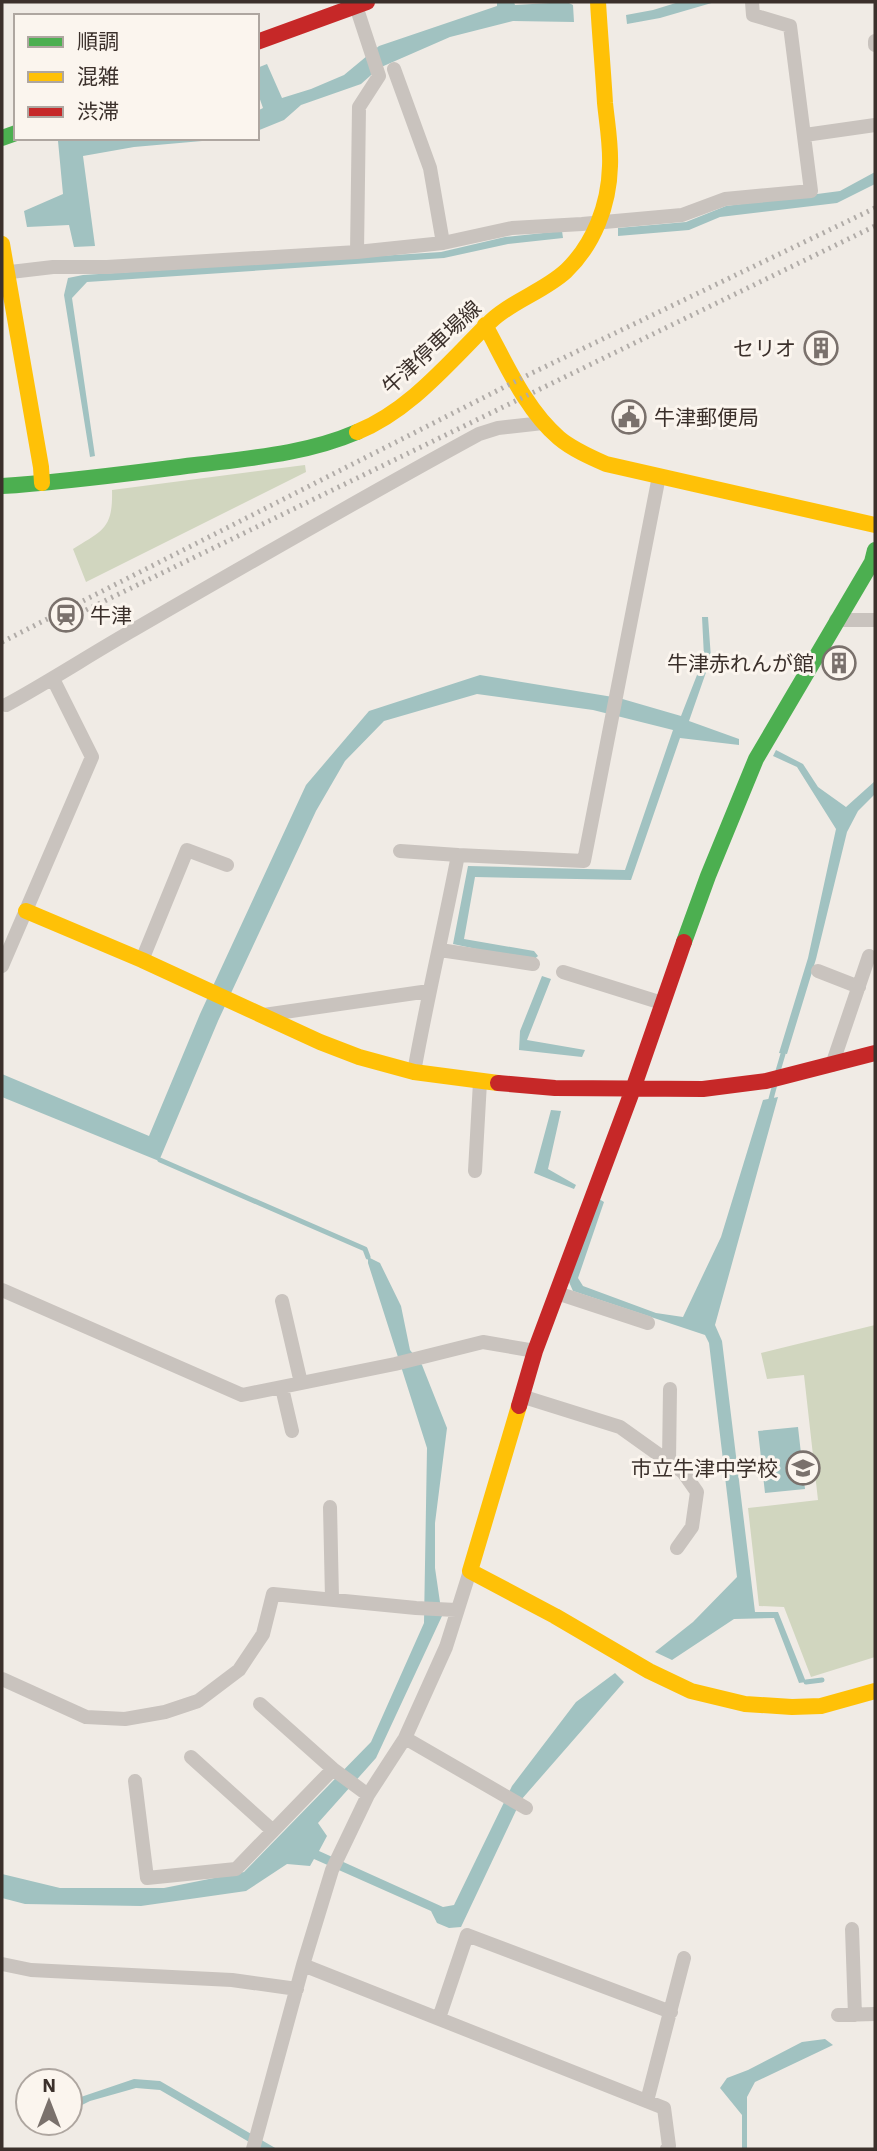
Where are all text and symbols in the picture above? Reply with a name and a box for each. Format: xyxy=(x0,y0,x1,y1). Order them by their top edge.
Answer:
legend xyxy=(14,14,259,140)
text: 順調 xyxy=(77,27,119,55)
text: 混雑 xyxy=(77,62,119,90)
text: 渋滞 xyxy=(77,97,119,125)
street label: 牛津停車場線 xyxy=(375,294,487,400)
building icon: セリオ xyxy=(802,329,840,367)
place label: セリオ xyxy=(733,334,796,362)
public building icon: 牛津郵便局 xyxy=(610,398,648,436)
place label: 牛津郵便局 xyxy=(654,403,759,431)
station icon: 牛津 xyxy=(47,596,85,634)
place label: 牛津 xyxy=(90,601,132,629)
building icon: 牛津赤れんが館 xyxy=(820,644,858,682)
place label: 牛津赤れんが館 xyxy=(667,649,814,677)
school or university icon: 市立牛津中学校 xyxy=(784,1449,822,1487)
place label: 市立牛津中学校 xyxy=(631,1454,778,1482)
north arrow xyxy=(14,2067,84,2137)
text: N xyxy=(42,2073,56,2097)

